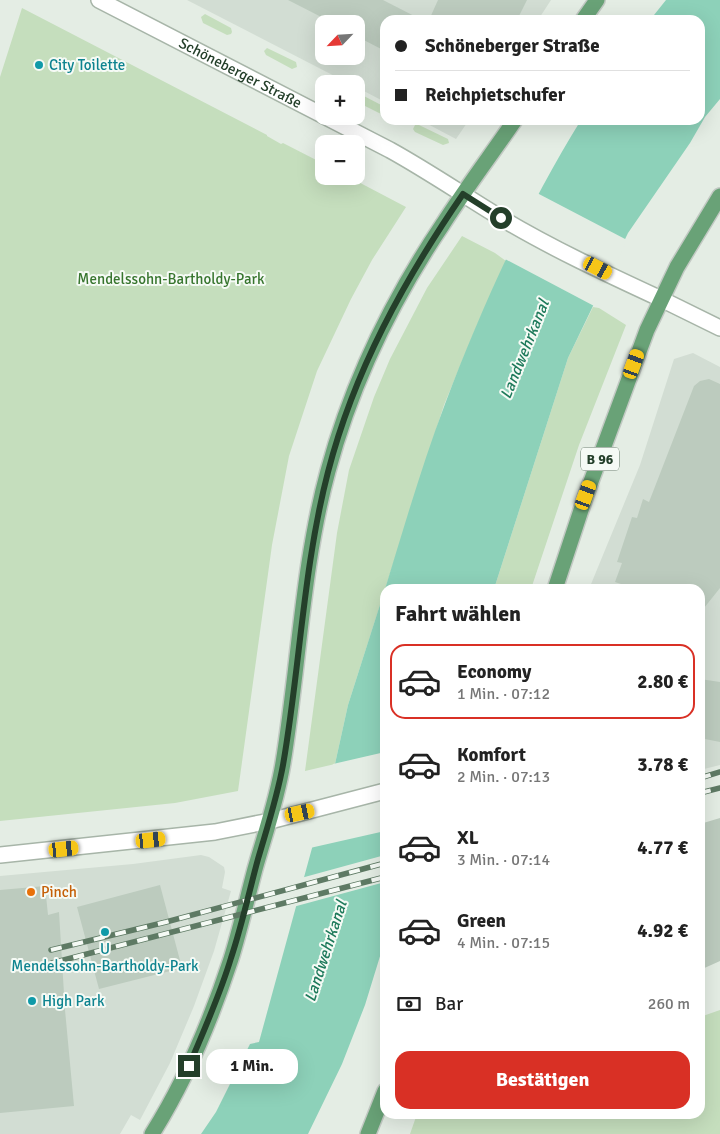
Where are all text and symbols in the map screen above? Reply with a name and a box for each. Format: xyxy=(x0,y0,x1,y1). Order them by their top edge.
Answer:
north arrow xyxy=(315,15,365,65)
map controls xyxy=(315,15,365,185)
street label: Schöneberger Straße xyxy=(176,34,305,112)
text: Schöneberger Straße xyxy=(425,34,600,58)
place label: City Toilette xyxy=(49,56,125,74)
marker: City Toilette xyxy=(33,59,45,71)
button: + xyxy=(315,75,365,125)
text: Reichpietschufer xyxy=(425,83,565,107)
button: − xyxy=(315,135,365,185)
route start xyxy=(490,207,512,229)
car xyxy=(581,254,614,282)
park label: Mendelssohn-Bartholdy-Park xyxy=(77,270,265,288)
water label: Landwehrkanal xyxy=(496,296,554,402)
car xyxy=(621,347,646,381)
road number: B 96 xyxy=(581,448,619,470)
car xyxy=(573,478,598,512)
text: Fahrt wählen xyxy=(395,600,521,627)
icon: car xyxy=(397,659,442,704)
text: Economy xyxy=(457,660,531,684)
text: 2.80 € xyxy=(637,670,688,694)
text: 1 Min. · 07:12 xyxy=(457,684,550,704)
icon: car xyxy=(397,742,442,787)
text: Komfort xyxy=(457,743,526,767)
text: 3.78 € xyxy=(637,753,688,777)
text: 2 Min. · 07:13 xyxy=(457,767,550,787)
car xyxy=(283,803,316,823)
icon: car xyxy=(397,825,442,870)
text: XL xyxy=(457,826,479,850)
car xyxy=(135,831,166,849)
text: 4.77 € xyxy=(637,836,688,860)
car xyxy=(48,840,79,858)
text: 3 Min. · 07:14 xyxy=(457,850,550,870)
place label: Pinch xyxy=(41,883,77,901)
marker: Pinch xyxy=(25,886,37,898)
water label: Landwehrkanal xyxy=(300,897,352,1004)
icon: car xyxy=(397,908,442,953)
text: Green xyxy=(457,909,506,933)
text: 4.92 € xyxy=(637,919,688,943)
marker: U Mendelssohn-Bartholdy-Park xyxy=(99,926,111,938)
text: 4 Min. · 07:15 xyxy=(457,933,550,953)
place label: U Mendelssohn-Bartholdy-Park xyxy=(11,940,199,975)
icon: cash xyxy=(395,990,423,1018)
place label: High Park xyxy=(42,992,105,1010)
text: Bar xyxy=(435,992,463,1016)
text: 260 m xyxy=(648,994,690,1014)
marker: High Park xyxy=(26,995,38,1007)
callout: 1 Min. xyxy=(206,1048,299,1084)
button: Bestätigen xyxy=(395,1051,690,1109)
route end xyxy=(178,1055,200,1077)
text: 1 Min. xyxy=(230,1056,274,1076)

